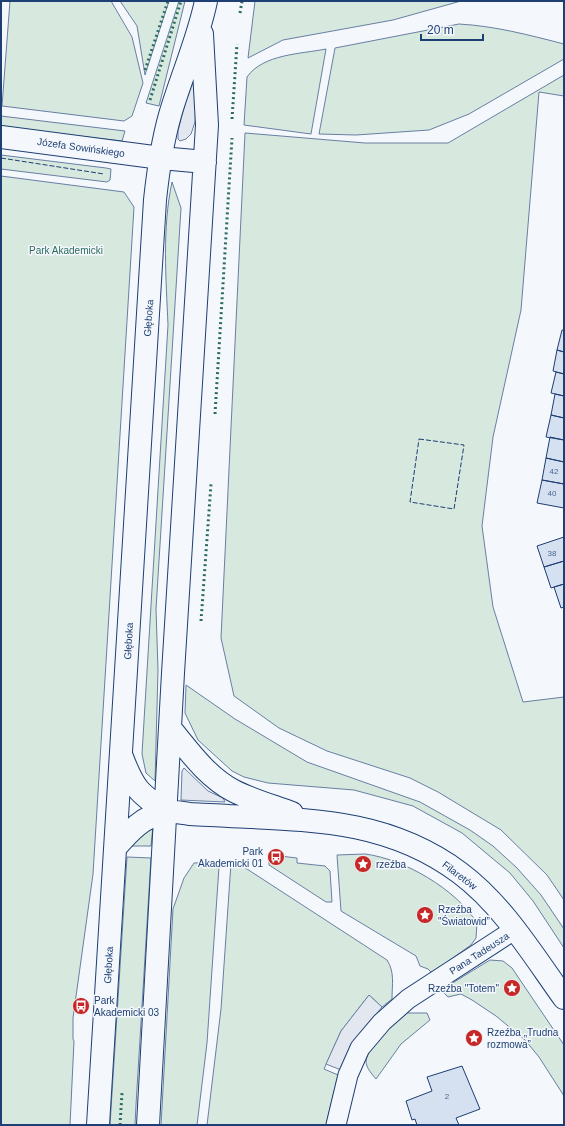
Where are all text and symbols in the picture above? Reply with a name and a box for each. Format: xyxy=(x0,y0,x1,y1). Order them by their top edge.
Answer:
scale bar xyxy=(421,16,483,42)
text: 20 m xyxy=(427,23,454,37)
street label: Józefa Sowińskiego xyxy=(36,136,126,159)
park label: Park Akademicki xyxy=(29,245,103,256)
street label: Głęboka xyxy=(142,299,155,337)
house number: 42 xyxy=(550,467,559,476)
house number: 40 xyxy=(548,489,557,498)
house number: 38 xyxy=(548,549,557,558)
street label: Głęboka xyxy=(122,622,135,660)
place label: Park Akademicki 01 xyxy=(198,846,264,869)
bus stop icon: Park Akademicki 01 xyxy=(266,847,286,867)
place icon: rzeźba xyxy=(353,854,373,874)
place label: rzeźba xyxy=(376,859,406,870)
street label: Filaretów xyxy=(440,859,480,892)
place label: Rzeźba "Światowid” xyxy=(438,904,490,927)
place icon: Rzeźba "Światowid” xyxy=(415,905,435,925)
street label: Pana Tadeusza xyxy=(447,930,511,977)
street label: Głęboka xyxy=(102,946,115,984)
place icon: Rzeźba "Totem" xyxy=(502,978,522,998)
place label: Rzeźba "Totem" xyxy=(428,983,499,994)
place label: Park Akademicki 03 xyxy=(94,995,159,1018)
bus stop icon: Park Akademicki 03 xyxy=(71,996,91,1016)
place label: Rzeźba „Trudna rozmowa” xyxy=(487,1027,559,1050)
place icon: Rzeźba „Trudna rozmowa” xyxy=(464,1028,484,1048)
house number: 2 xyxy=(445,1092,450,1101)

